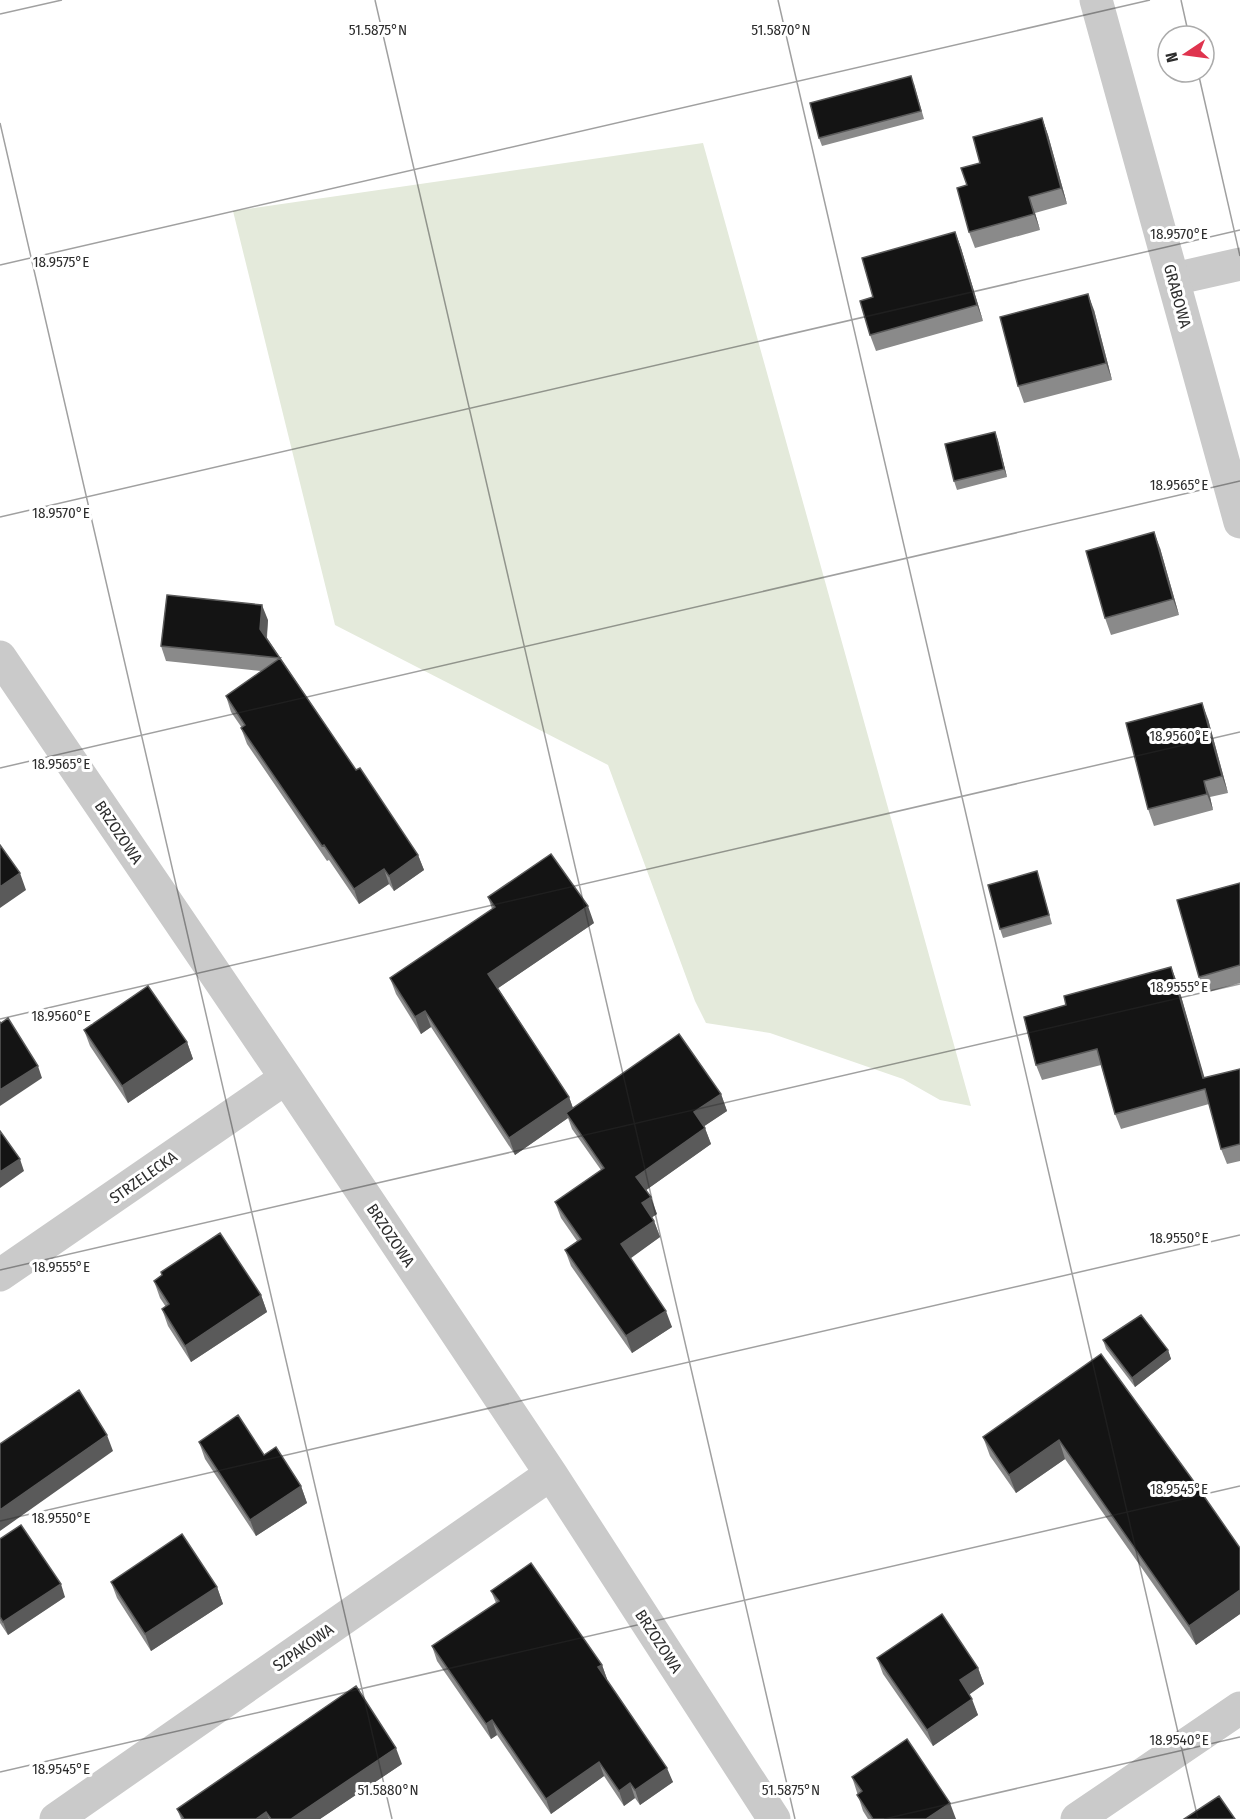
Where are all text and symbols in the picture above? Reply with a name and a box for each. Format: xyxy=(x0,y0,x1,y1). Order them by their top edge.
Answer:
text: 51.5875°N xyxy=(349,21,407,39)
text: 51.5870°N xyxy=(751,21,811,39)
north arrow xyxy=(1156,24,1216,84)
text: N xyxy=(1162,50,1182,64)
text: 18.9570°E xyxy=(1150,225,1208,243)
text: 18.9575°E xyxy=(33,253,89,271)
street label: GRABOWA xyxy=(1160,262,1195,331)
text: 18.9565°E xyxy=(1150,476,1208,494)
text: 18.9570°E xyxy=(32,504,90,522)
text: 18.9560°E xyxy=(1149,727,1209,745)
text: 18.9565°E xyxy=(32,755,90,773)
street label: BRZOZOWA xyxy=(91,797,147,868)
text: 18.9555°E xyxy=(1150,978,1208,996)
text: 18.9560°E xyxy=(31,1007,91,1025)
street label: STRZELECKA xyxy=(106,1147,181,1208)
street label: BRZOZOWA xyxy=(363,1200,419,1271)
text: 18.9550°E xyxy=(1149,1229,1209,1247)
text: 18.9555°E xyxy=(32,1258,90,1276)
text: 18.9545°E xyxy=(1150,1480,1208,1498)
text: 18.9550°E xyxy=(31,1509,91,1527)
street label: BRZOZOWA xyxy=(631,1606,686,1677)
street label: SZPAKOWA xyxy=(269,1619,338,1675)
text: 18.9540°E xyxy=(1149,1731,1209,1749)
text: 18.9545°E xyxy=(32,1760,90,1778)
text: 51.5880°N xyxy=(357,1781,419,1799)
text: 51.5875°N xyxy=(762,1781,820,1799)

